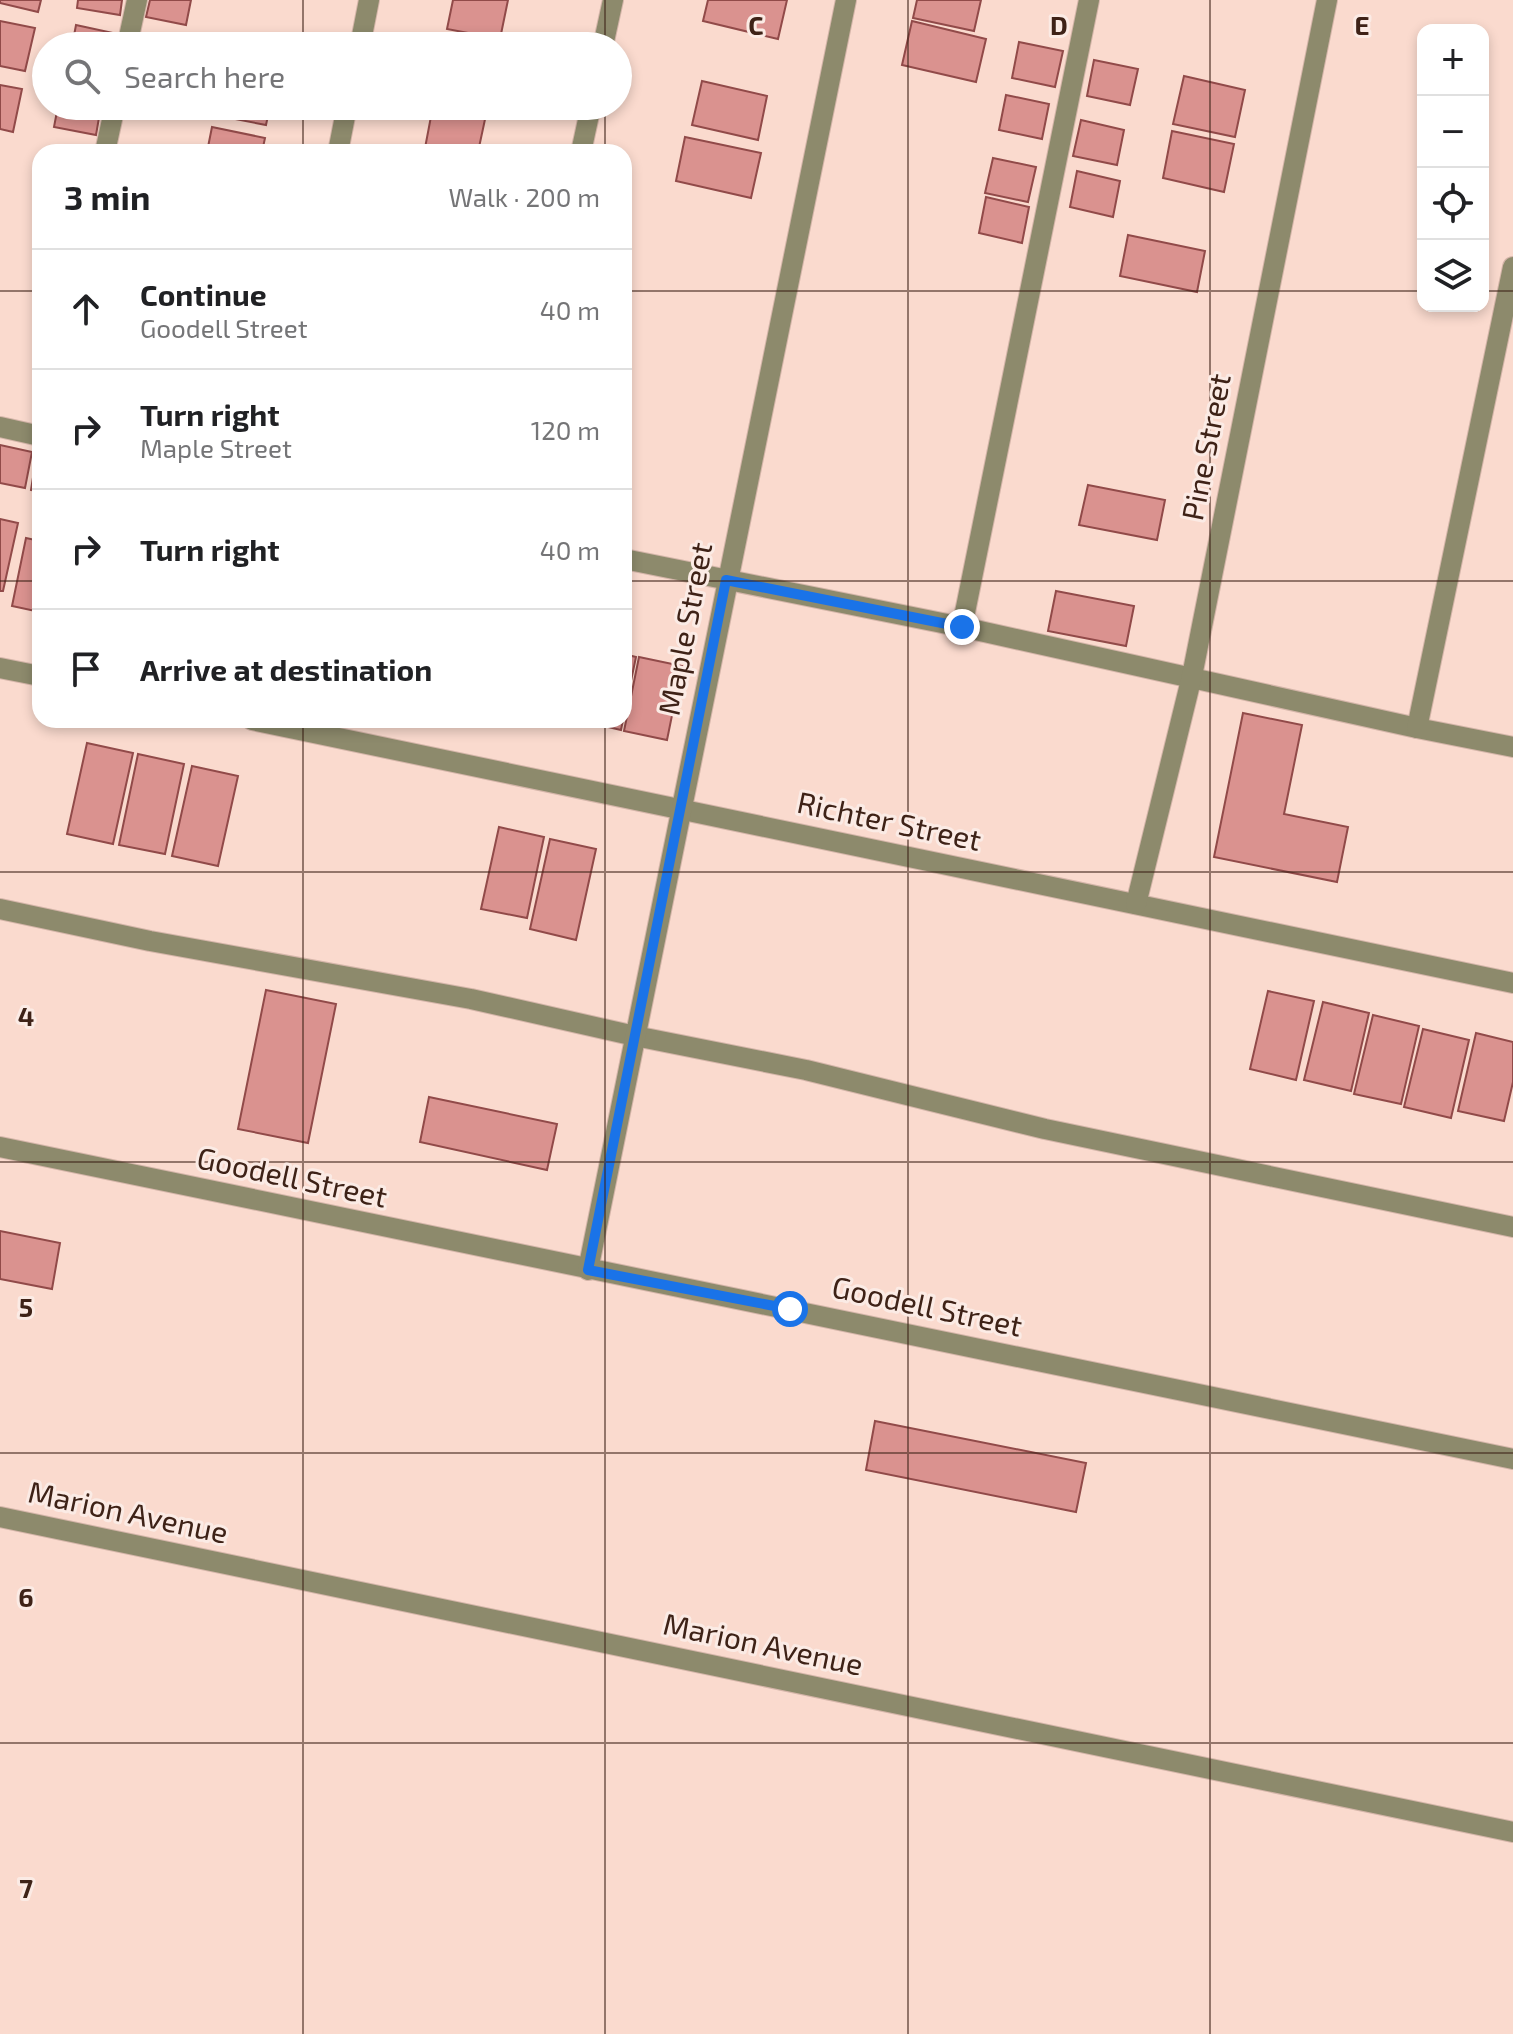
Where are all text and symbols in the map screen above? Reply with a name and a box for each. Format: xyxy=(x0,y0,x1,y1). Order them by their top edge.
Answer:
text: C xyxy=(748,9,764,40)
text: D xyxy=(1050,9,1068,40)
text: E xyxy=(1354,9,1370,40)
map controls xyxy=(1417,24,1489,312)
button: + xyxy=(1417,24,1489,96)
search box xyxy=(32,32,632,120)
icon: search xyxy=(60,54,104,98)
text: Search here xyxy=(124,58,285,94)
button: − xyxy=(1417,96,1489,168)
button: locate xyxy=(1417,168,1489,240)
text: 3 min xyxy=(64,176,150,217)
text: Walk · 200 m xyxy=(448,181,600,212)
button: layers xyxy=(1417,240,1489,312)
text: Continue xyxy=(140,276,267,312)
icon: ahead xyxy=(64,287,108,331)
text: 40 m xyxy=(540,294,600,325)
text: Goodell Street xyxy=(140,312,308,343)
street label: Pine Street xyxy=(1173,370,1237,523)
text: Turn right xyxy=(140,396,280,432)
icon: right xyxy=(64,407,108,451)
text: 120 m xyxy=(531,414,600,445)
text: Maple Street xyxy=(140,432,292,463)
icon: right xyxy=(64,527,108,571)
text: Turn right xyxy=(140,531,280,567)
text: 40 m xyxy=(540,534,600,565)
street label: Maple Street xyxy=(650,539,718,718)
route end xyxy=(944,609,980,645)
icon: arrive xyxy=(64,647,108,691)
text: Arrive at destination xyxy=(140,651,432,687)
street label: Richter Street xyxy=(794,783,985,857)
text: 4 xyxy=(18,1000,34,1031)
street label: Goodell Street xyxy=(194,1138,391,1214)
street label: Goodell Street xyxy=(829,1267,1026,1343)
text: 5 xyxy=(19,1291,33,1322)
route start xyxy=(772,1291,808,1327)
street label: Marion Avenue xyxy=(25,1472,232,1550)
text: 6 xyxy=(18,1581,34,1612)
street label: Marion Avenue xyxy=(660,1604,867,1682)
text: 7 xyxy=(19,1872,33,1903)

